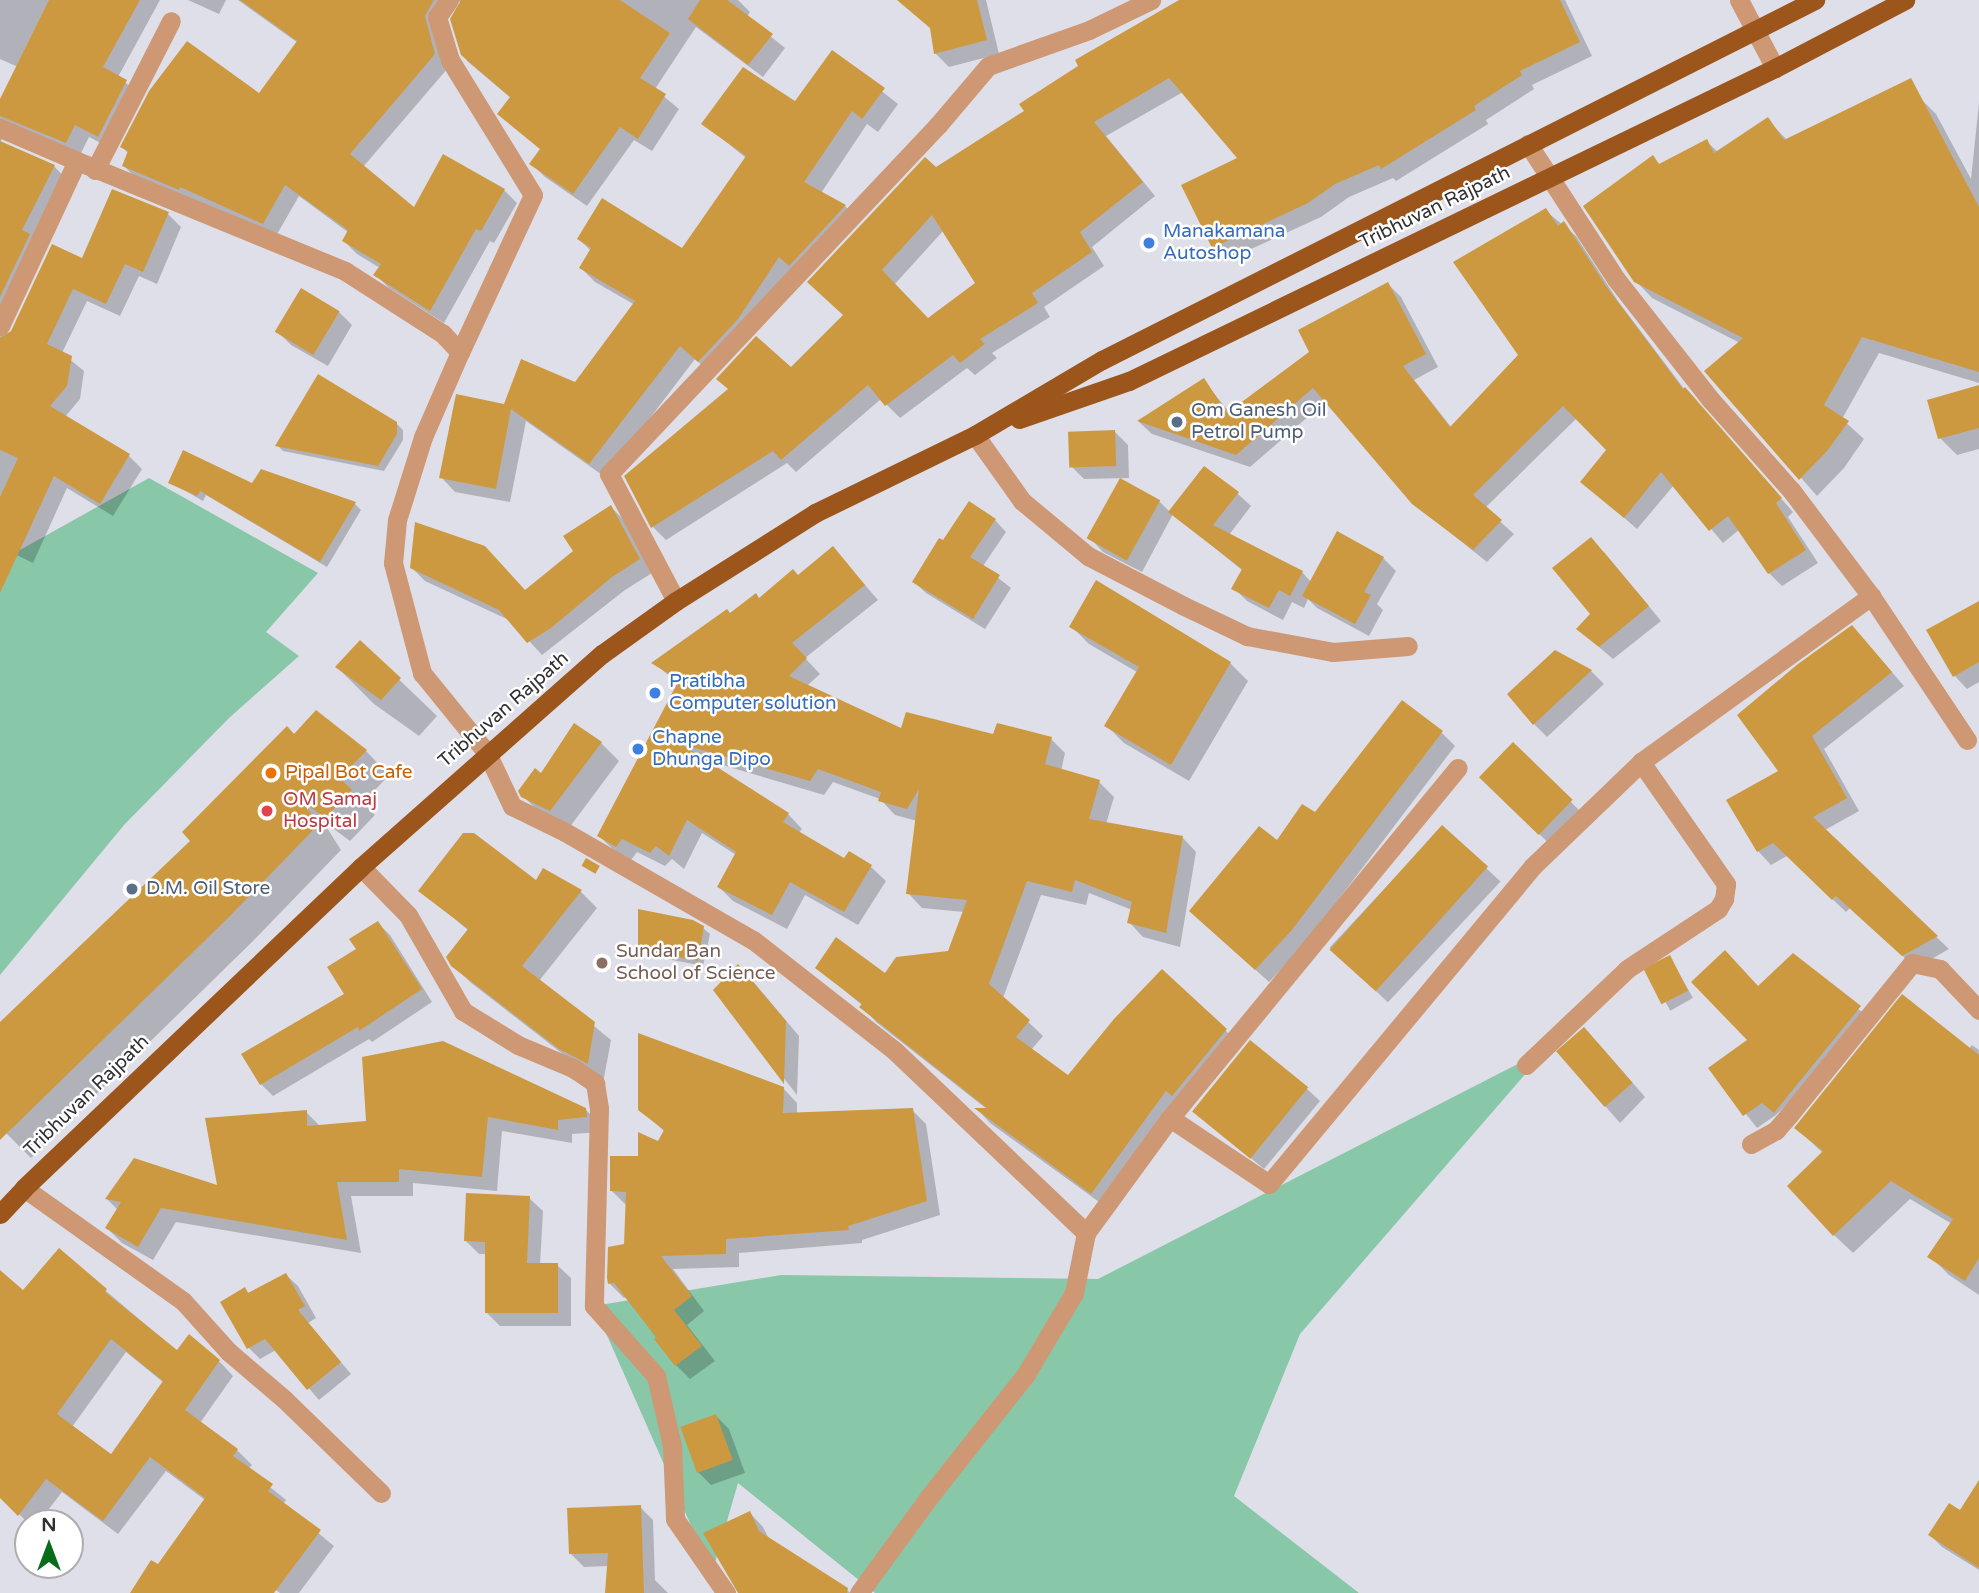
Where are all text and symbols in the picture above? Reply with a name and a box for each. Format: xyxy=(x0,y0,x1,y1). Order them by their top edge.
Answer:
street label: Tribhuvan Rajpath xyxy=(1356,162,1514,254)
place label: Manakamana Autoshop xyxy=(1163,221,1285,265)
marker: Manakamana Autoshop xyxy=(1141,235,1157,251)
place label: Om Ganesh Oil Petrol Pump xyxy=(1191,400,1326,444)
marker: Om Ganesh Oil Petrol Pump xyxy=(1169,414,1185,430)
street label: Tribhuvan Rajpath xyxy=(434,647,574,773)
place label: Pratibha Computer solution xyxy=(669,671,837,715)
marker: Pratibha Computer solution xyxy=(647,685,663,701)
place label: Chapne Dhunga Dipo xyxy=(652,727,771,771)
marker: Chapne Dhunga Dipo xyxy=(630,741,646,757)
place label: Pipal Bot Cafe xyxy=(285,762,413,784)
marker: Pipal Bot Cafe xyxy=(263,765,279,781)
place label: OM Samaj Hospital xyxy=(283,789,377,833)
marker: OM Samaj Hospital xyxy=(257,801,277,821)
place label: D.M. Oil Store xyxy=(146,878,270,900)
marker: D.M. Oil Store xyxy=(124,881,140,897)
place label: Sundar Ban School of Science xyxy=(616,941,776,985)
marker: Sundar Ban School of Science xyxy=(594,955,610,971)
street label: Tribhuvan Rajpath xyxy=(20,1031,154,1161)
north arrow xyxy=(14,1509,84,1579)
text: N xyxy=(41,1514,57,1536)

